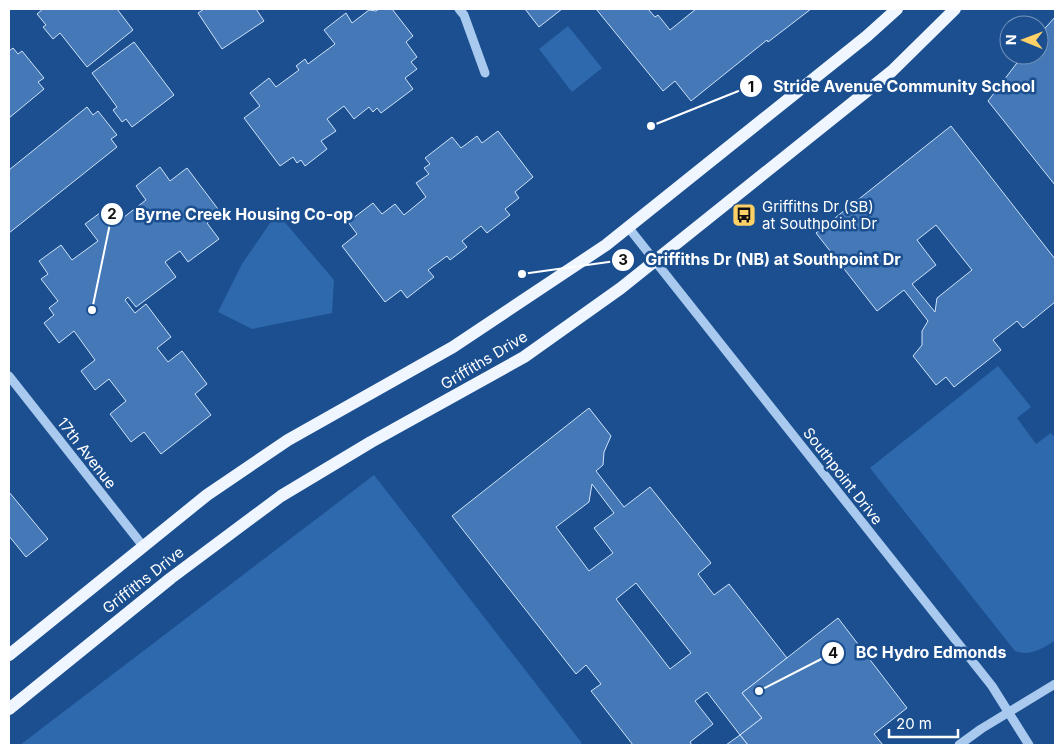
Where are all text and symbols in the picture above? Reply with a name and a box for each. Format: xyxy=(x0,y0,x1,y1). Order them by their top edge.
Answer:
north arrow xyxy=(999,15,1049,65)
text: N xyxy=(1002,34,1019,45)
callout: Stride Avenue Community School xyxy=(738,71,1045,102)
text: Stride Avenue Community School xyxy=(773,76,1035,96)
text: 1 xyxy=(748,77,754,96)
place label: Griffiths Dr (SB) at Southpoint Dr xyxy=(762,197,877,233)
callout: Byrne Creek Housing Co-op xyxy=(100,199,363,230)
bus stop icon: Griffiths Dr (SB) at Southpoint Dr xyxy=(731,202,757,228)
text: 2 xyxy=(107,204,117,223)
text: Byrne Creek Housing Co-op xyxy=(135,204,353,224)
callout: Griffiths Dr (NB) at Southpoint Dr xyxy=(610,244,911,275)
text: Griffiths Dr (NB) at Southpoint Dr xyxy=(645,249,901,269)
text: 3 xyxy=(618,250,628,269)
street label: Griffiths Drive xyxy=(437,327,531,393)
street label: 17th Avenue xyxy=(53,414,121,492)
street label: Southpoint Drive xyxy=(799,424,887,528)
street label: Griffiths Drive xyxy=(99,542,187,618)
callout: BC Hydro Edmonds xyxy=(821,637,1016,668)
text: BC Hydro Edmonds xyxy=(856,642,1006,662)
text: 4 xyxy=(828,643,838,662)
scale bar xyxy=(889,706,958,738)
text: 20 m xyxy=(896,714,932,733)

